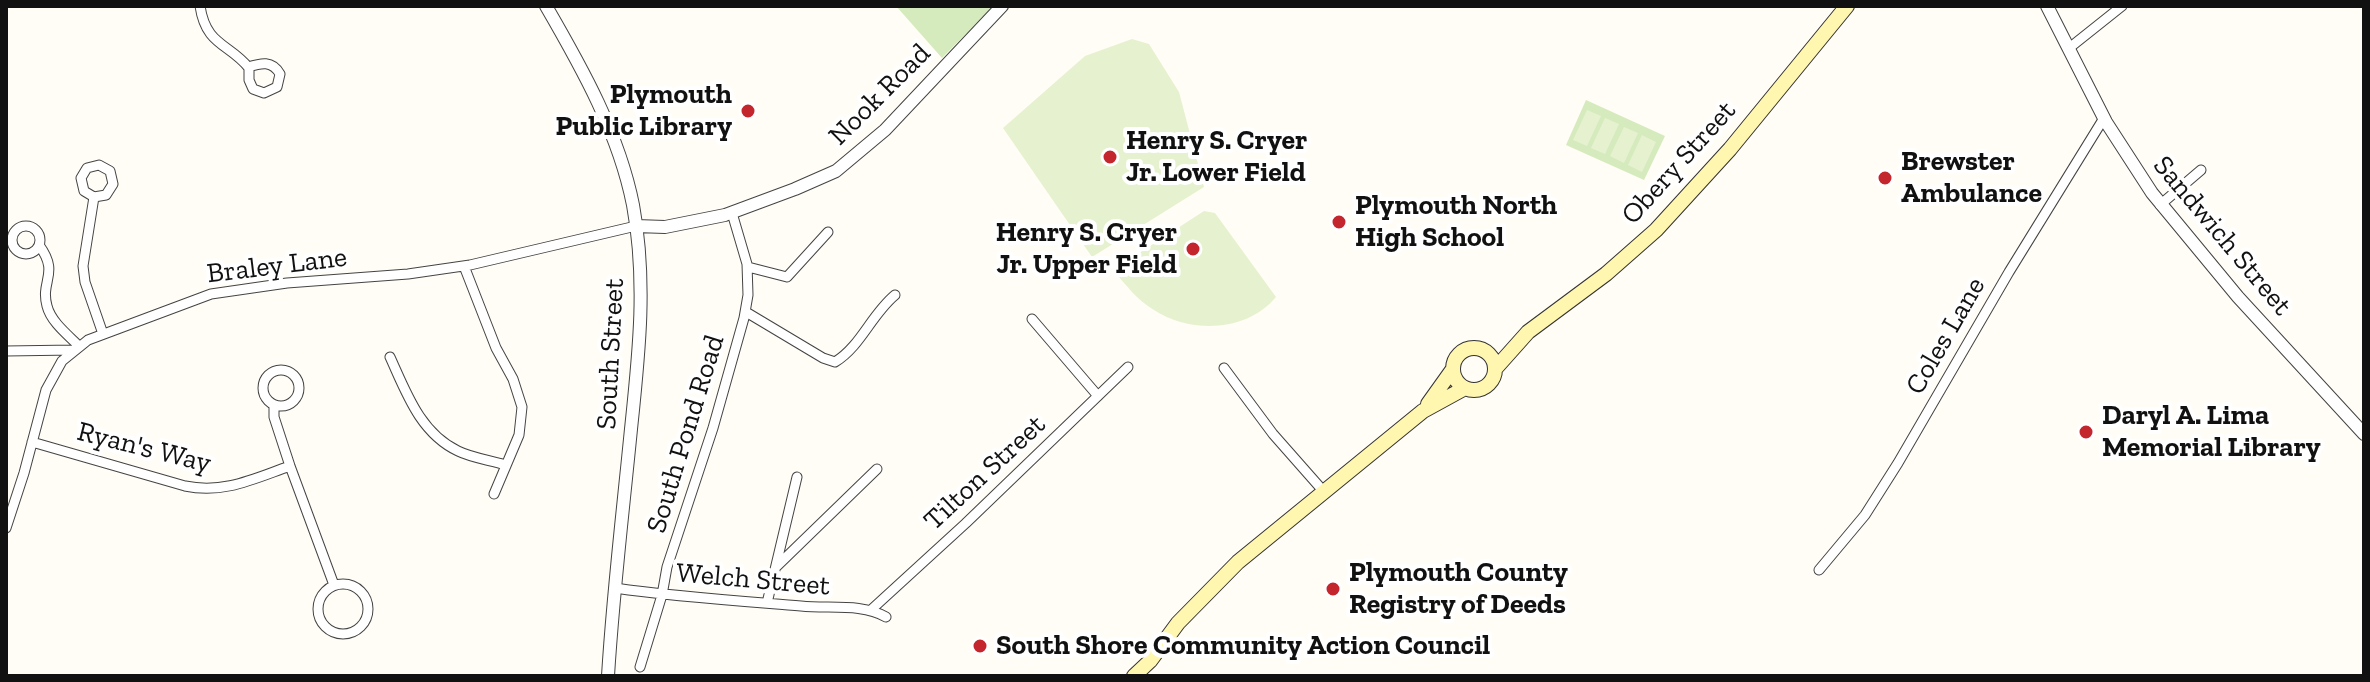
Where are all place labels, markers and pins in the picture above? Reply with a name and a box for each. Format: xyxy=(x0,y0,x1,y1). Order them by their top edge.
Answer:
place label: Plymouth Public Library xyxy=(556,78,732,144)
marker: Plymouth Public Library xyxy=(739,102,757,120)
place label: Henry S. Cryer Jr. Lower Field xyxy=(1126,124,1307,190)
place label: Brewster Ambulance xyxy=(1901,145,2042,211)
marker: Henry S. Cryer Jr. Lower Field xyxy=(1101,148,1119,166)
marker: Brewster Ambulance xyxy=(1876,169,1894,187)
place label: Plymouth North High School xyxy=(1355,189,1557,255)
marker: Plymouth North High School xyxy=(1330,213,1348,231)
place label: Henry S. Cryer Jr. Upper Field xyxy=(996,216,1177,282)
marker: Henry S. Cryer Jr. Upper Field xyxy=(1184,240,1202,258)
place label: Daryl A. Lima Memorial Library xyxy=(2102,399,2321,465)
marker: Daryl A. Lima Memorial Library xyxy=(2077,423,2095,441)
place label: Plymouth County Registry of Deeds xyxy=(1349,556,1568,622)
marker: Plymouth County Registry of Deeds xyxy=(1324,580,1342,598)
place label: South Shore Community Action Council xyxy=(996,629,1490,663)
marker: South Shore Community Action Council xyxy=(971,637,989,655)

